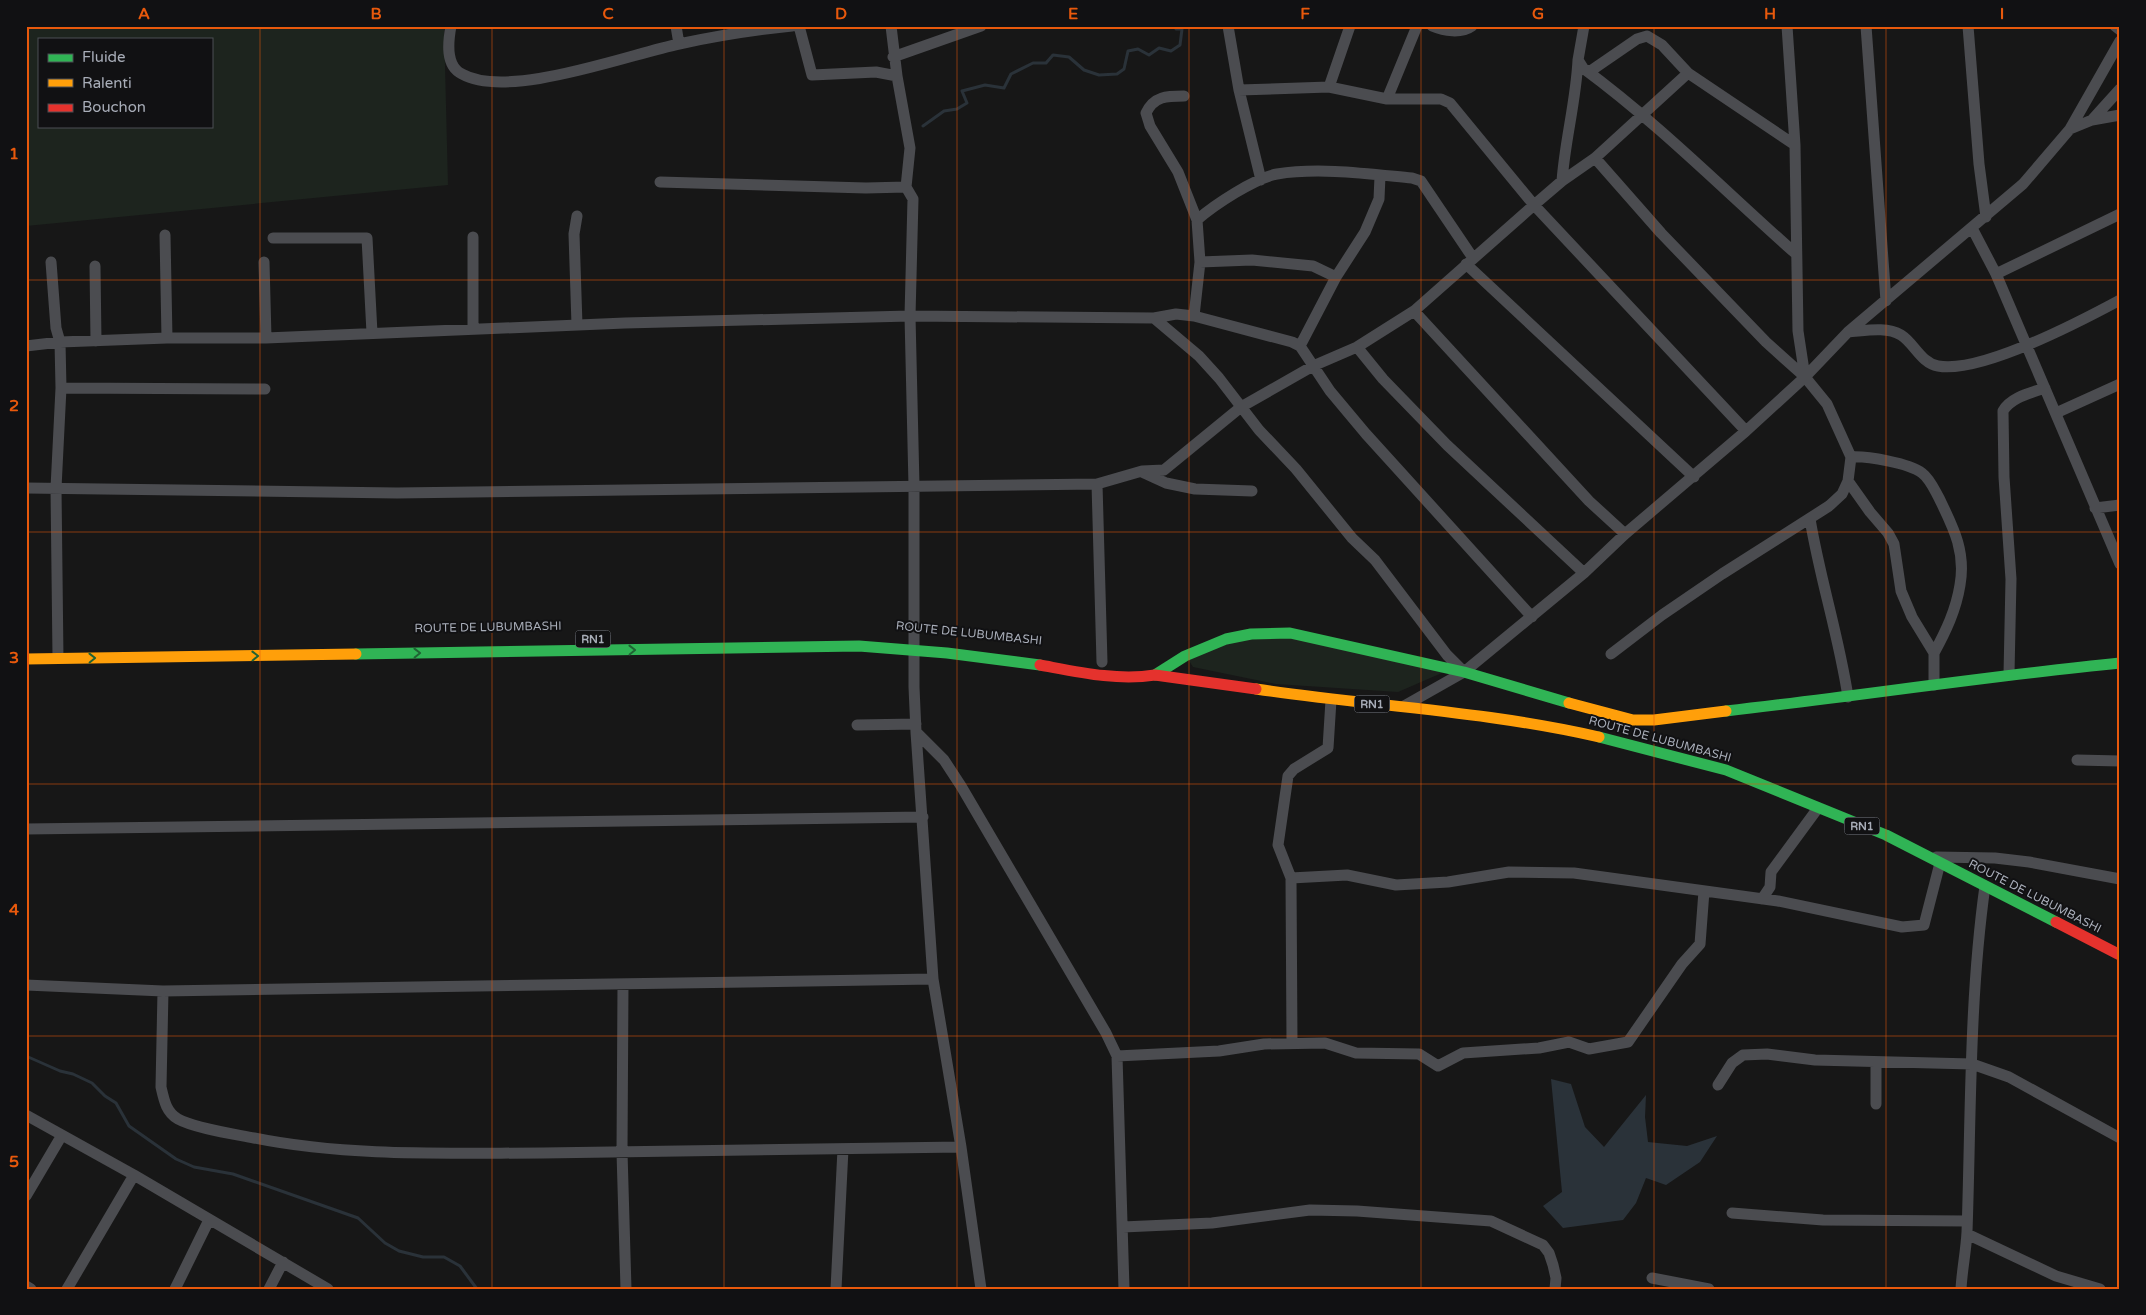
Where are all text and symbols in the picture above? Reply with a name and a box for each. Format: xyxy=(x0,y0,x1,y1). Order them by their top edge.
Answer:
text: A xyxy=(138,4,150,24)
text: B xyxy=(370,4,382,24)
text: C xyxy=(602,4,614,24)
text: D xyxy=(835,4,847,24)
text: E xyxy=(1068,4,1078,24)
text: F xyxy=(1300,4,1310,24)
text: G xyxy=(1532,4,1544,24)
text: H xyxy=(1764,4,1776,24)
text: I xyxy=(2000,4,2004,24)
legend xyxy=(38,38,212,128)
text: Fluide xyxy=(82,48,126,66)
text: Ralenti xyxy=(82,74,132,92)
text: Bouchon xyxy=(82,98,146,116)
text: 1 xyxy=(9,144,19,164)
text: 2 xyxy=(9,396,19,416)
street label: ROUTE DE LUBUMBASHI xyxy=(895,618,1043,648)
street label: ROUTE DE LUBUMBASHI xyxy=(414,619,562,635)
road number: RN1 xyxy=(576,630,610,648)
one-way arrow xyxy=(629,645,637,655)
text: 3 xyxy=(9,648,19,668)
one-way arrow xyxy=(414,648,422,658)
one-way arrow xyxy=(251,650,259,661)
one-way arrow xyxy=(89,653,97,663)
road number: RN1 xyxy=(1354,696,1390,712)
street label: ROUTE DE LUBUMBASHI xyxy=(1587,713,1733,765)
road number: RN1 xyxy=(1844,818,1880,834)
street label: ROUTE DE LUBUMBASHI xyxy=(1966,856,2104,936)
text: 4 xyxy=(9,900,19,920)
text: 5 xyxy=(9,1152,19,1172)

